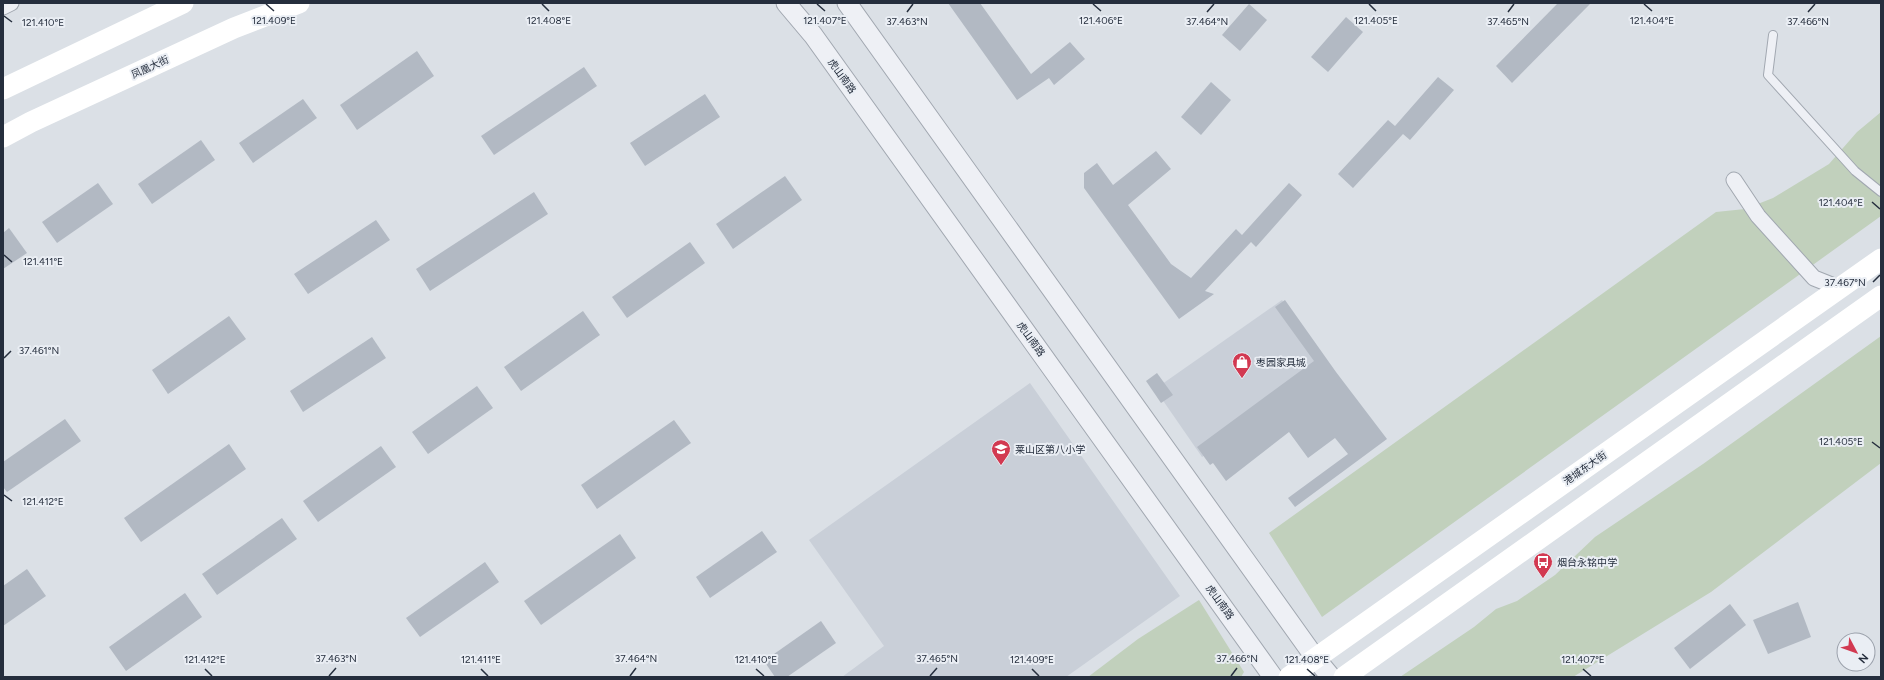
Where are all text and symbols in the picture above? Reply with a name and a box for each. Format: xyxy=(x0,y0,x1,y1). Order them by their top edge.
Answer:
text: 121.409°E xyxy=(252,14,296,27)
text: 121.408°E xyxy=(527,14,571,27)
text: 121.407°E xyxy=(803,14,847,27)
text: 121.406°E xyxy=(1079,14,1123,27)
text: 121.405°E xyxy=(1354,14,1398,27)
text: 121.404°E xyxy=(1630,14,1674,27)
text: 37.463°N xyxy=(886,15,928,28)
text: 37.464°N xyxy=(1186,15,1228,28)
text: 37.465°N xyxy=(1487,15,1529,28)
text: 37.466°N xyxy=(1787,15,1829,28)
text: 121.410°E xyxy=(22,16,64,29)
street label: 凤凰大街 xyxy=(129,53,171,81)
street label: 虎山南路 xyxy=(825,56,859,96)
text: 121.404°E xyxy=(1819,196,1863,209)
text: 121.411°E xyxy=(23,255,63,268)
text: 37.467°N xyxy=(1824,276,1866,289)
street label: 虎山南路 xyxy=(1014,319,1048,359)
text: 37.461°N xyxy=(19,344,59,357)
shop icon: 枣园家具城 xyxy=(1231,351,1253,379)
place label: 枣园家具城 xyxy=(1255,356,1306,369)
text: 121.405°E xyxy=(1819,435,1863,448)
school or university icon: 莱山区第八小学 xyxy=(990,438,1012,466)
place label: 莱山区第八小学 xyxy=(1015,443,1085,456)
street label: 港城东大街 xyxy=(1561,448,1609,488)
text: 121.412°E xyxy=(22,495,64,508)
bus stop icon: 烟台永铭中学 xyxy=(1532,551,1554,579)
place label: 烟台永铭中学 xyxy=(1557,556,1617,569)
street label: 虎山南路 xyxy=(1203,582,1237,622)
north arrow xyxy=(1836,632,1876,672)
text: N xyxy=(1855,651,1871,666)
text: 37.463°N xyxy=(315,652,357,665)
text: 37.464°N xyxy=(615,652,657,665)
text: 37.465°N xyxy=(916,652,958,665)
text: 37.466°N xyxy=(1216,652,1258,665)
text: 121.412°E xyxy=(184,653,226,666)
text: 121.411°E xyxy=(461,653,501,666)
text: 121.410°E xyxy=(735,653,777,666)
text: 121.409°E xyxy=(1010,653,1054,666)
text: 121.408°E xyxy=(1285,653,1329,666)
text: 121.407°E xyxy=(1561,653,1605,666)

